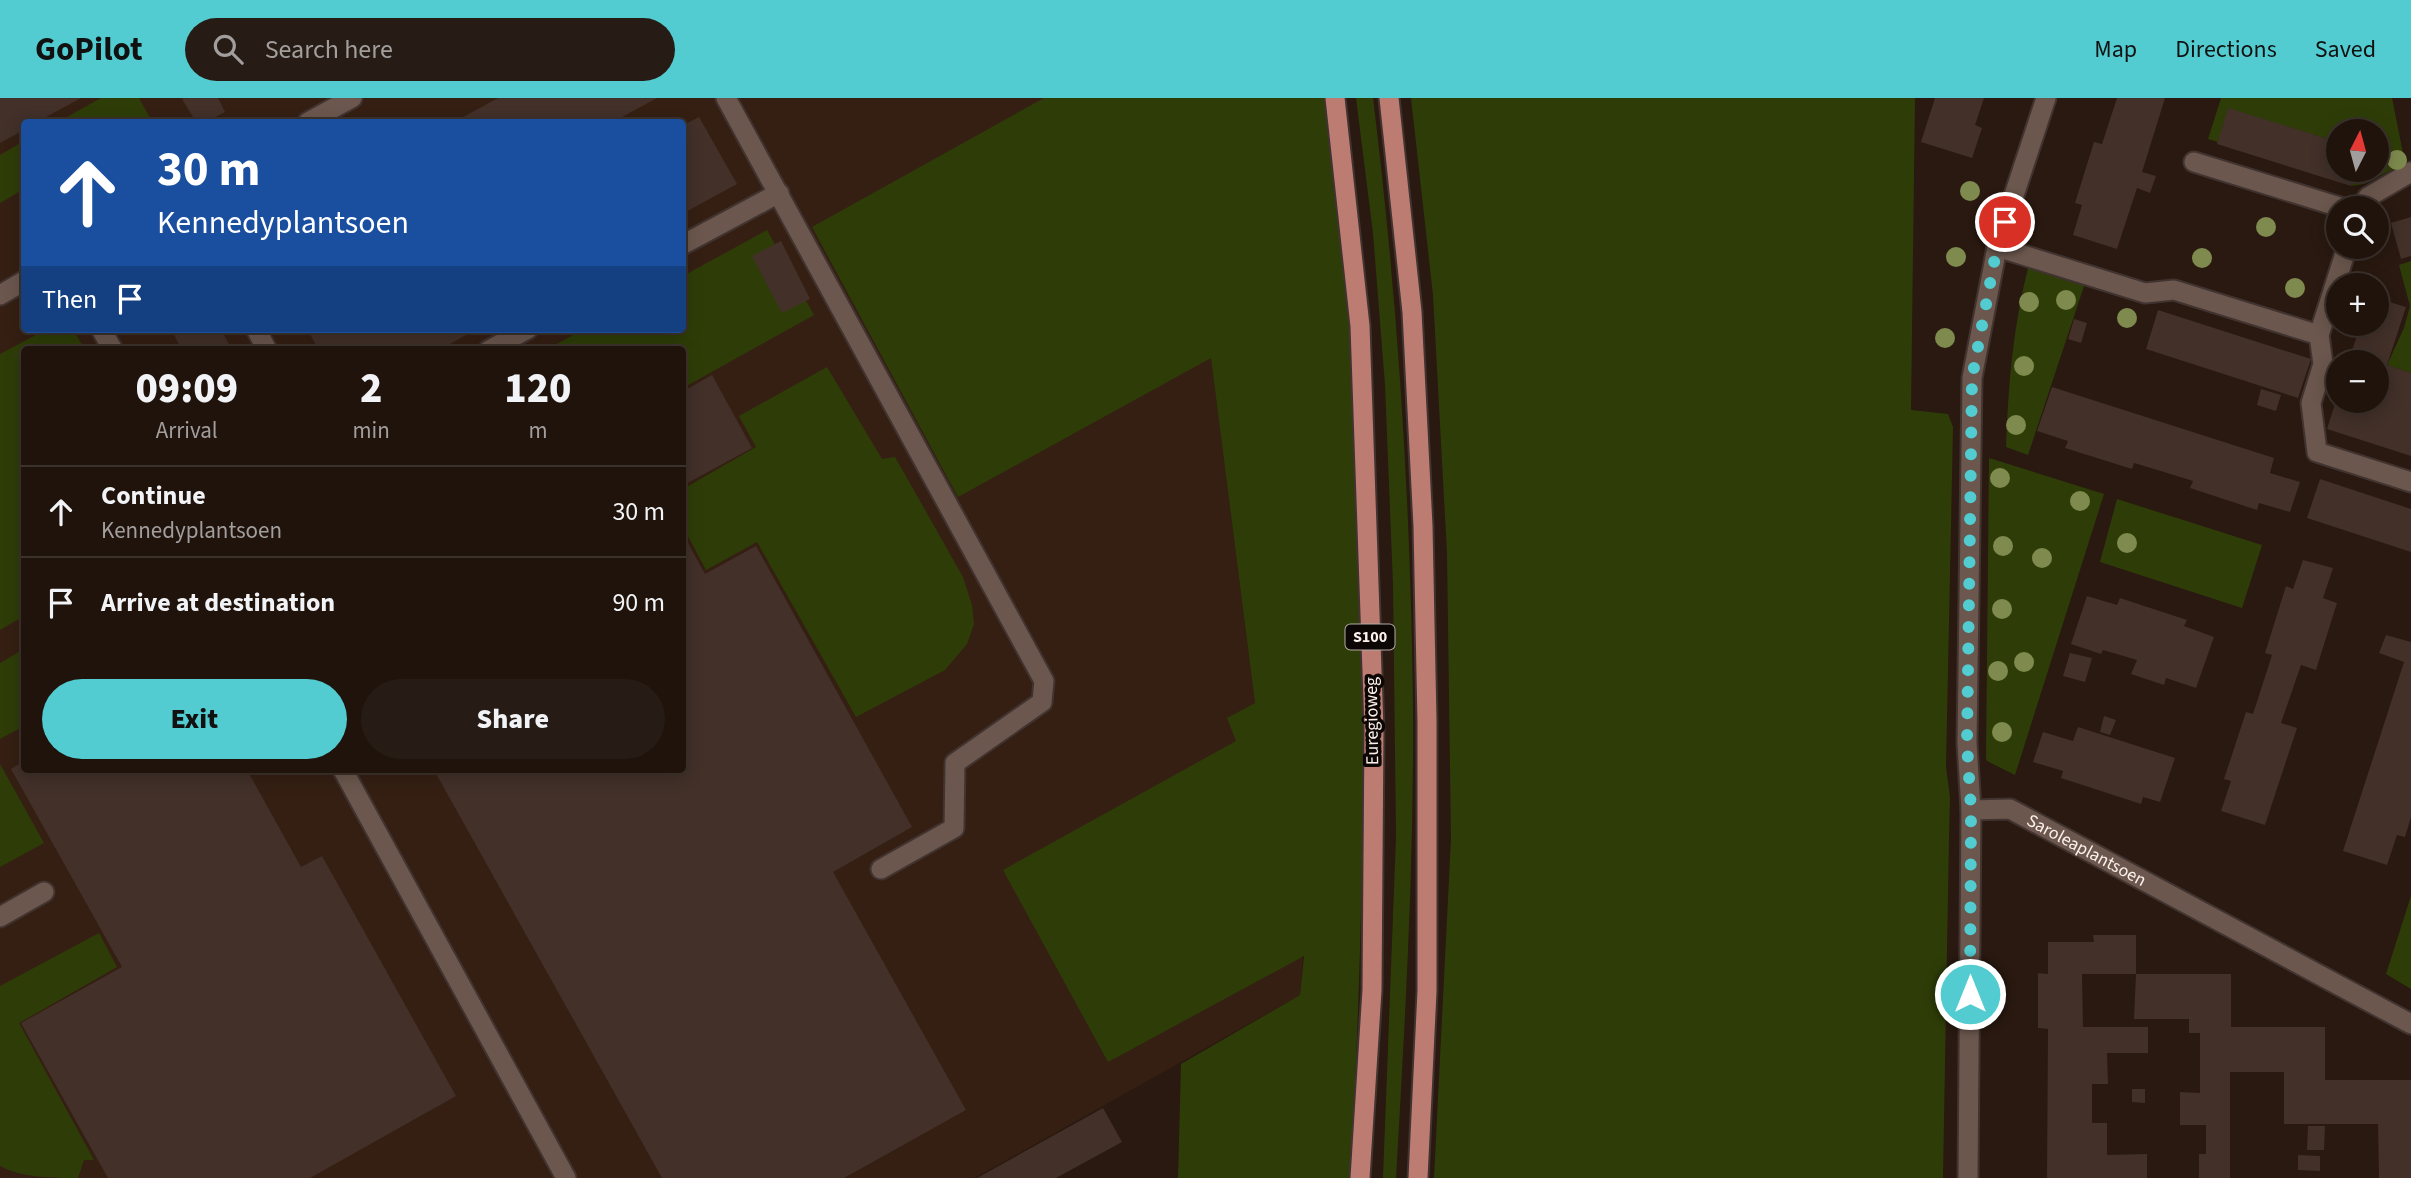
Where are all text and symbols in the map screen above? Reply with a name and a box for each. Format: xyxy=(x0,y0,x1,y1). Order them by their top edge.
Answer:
search box xyxy=(185,18,675,81)
text: GoPilot xyxy=(35,26,143,73)
icon: search xyxy=(209,30,247,68)
text: Search here xyxy=(265,31,393,68)
text: Map xyxy=(2094,32,2137,67)
text: Directions xyxy=(2175,32,2277,67)
text: Saved xyxy=(2315,32,2376,67)
north arrow xyxy=(2326,119,2389,182)
map controls xyxy=(2326,119,2389,413)
text: 30 m xyxy=(157,135,261,205)
icon: ahead xyxy=(42,147,133,238)
pin xyxy=(1975,192,2035,252)
button: search xyxy=(2326,196,2389,259)
text: Kennedyplantsoen xyxy=(157,200,409,246)
icon: arrive xyxy=(1986,203,2024,241)
button: + xyxy=(2326,273,2389,336)
icon: arrive xyxy=(111,280,149,318)
text: Then xyxy=(42,281,97,318)
button: − xyxy=(2326,350,2389,413)
text: 09:09 xyxy=(135,359,238,419)
text: 2 xyxy=(360,359,382,419)
text: 120 xyxy=(504,359,572,419)
text: Arrival xyxy=(156,414,218,447)
text: min xyxy=(353,414,390,447)
text: m xyxy=(528,414,547,447)
text: Continue xyxy=(101,477,206,514)
icon: ahead xyxy=(42,493,80,531)
text: 30 m xyxy=(612,493,665,530)
text: Kennedyplantsoen xyxy=(101,514,282,547)
icon: arrive xyxy=(42,584,80,622)
text: Arrive at destination xyxy=(101,584,335,621)
text: 90 m xyxy=(612,584,665,621)
road number: S100 xyxy=(1346,624,1394,650)
street label: Euregioweg xyxy=(1359,677,1385,765)
button: Exit xyxy=(42,679,347,759)
button: Share xyxy=(361,679,665,759)
street label: Saroleaplantsoen xyxy=(2022,808,2151,892)
position arrow xyxy=(1933,957,2007,1031)

